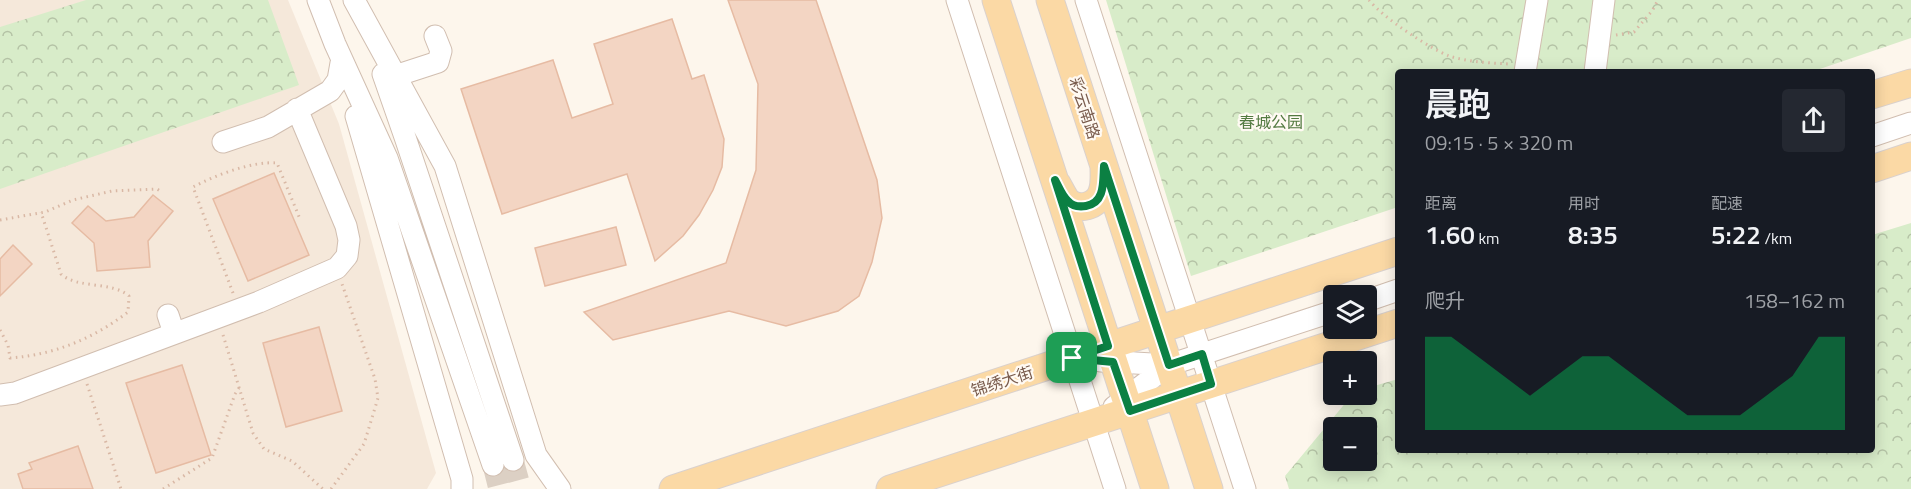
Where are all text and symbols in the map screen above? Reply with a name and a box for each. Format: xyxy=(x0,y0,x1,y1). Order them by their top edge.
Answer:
street label: 彩云南路 xyxy=(1064,74,1106,142)
text: 晨跑 xyxy=(1425,79,1491,129)
button: share xyxy=(1782,89,1845,152)
park label: 春城公园 xyxy=(1239,110,1303,134)
text: 09:15 · 5 × 320 m xyxy=(1425,127,1573,158)
text: 距离 xyxy=(1425,191,1457,215)
text: 用时 xyxy=(1568,191,1600,215)
text: 配速 xyxy=(1711,191,1743,215)
text: 1.60 xyxy=(1425,215,1475,254)
text: 8:35 xyxy=(1568,215,1618,254)
text: 5:22 xyxy=(1711,215,1761,254)
text: km xyxy=(1475,226,1499,250)
text: /km xyxy=(1761,226,1792,250)
map controls xyxy=(1323,285,1377,471)
button: layers xyxy=(1323,285,1377,339)
text: 爬升 xyxy=(1425,285,1465,316)
text: 158–162 m xyxy=(1744,285,1845,316)
pin xyxy=(1046,332,1097,383)
icon: arrive xyxy=(1055,341,1088,374)
button: + xyxy=(1323,351,1377,405)
street label: 锦绣大街 xyxy=(968,360,1036,402)
button: − xyxy=(1323,417,1377,471)

